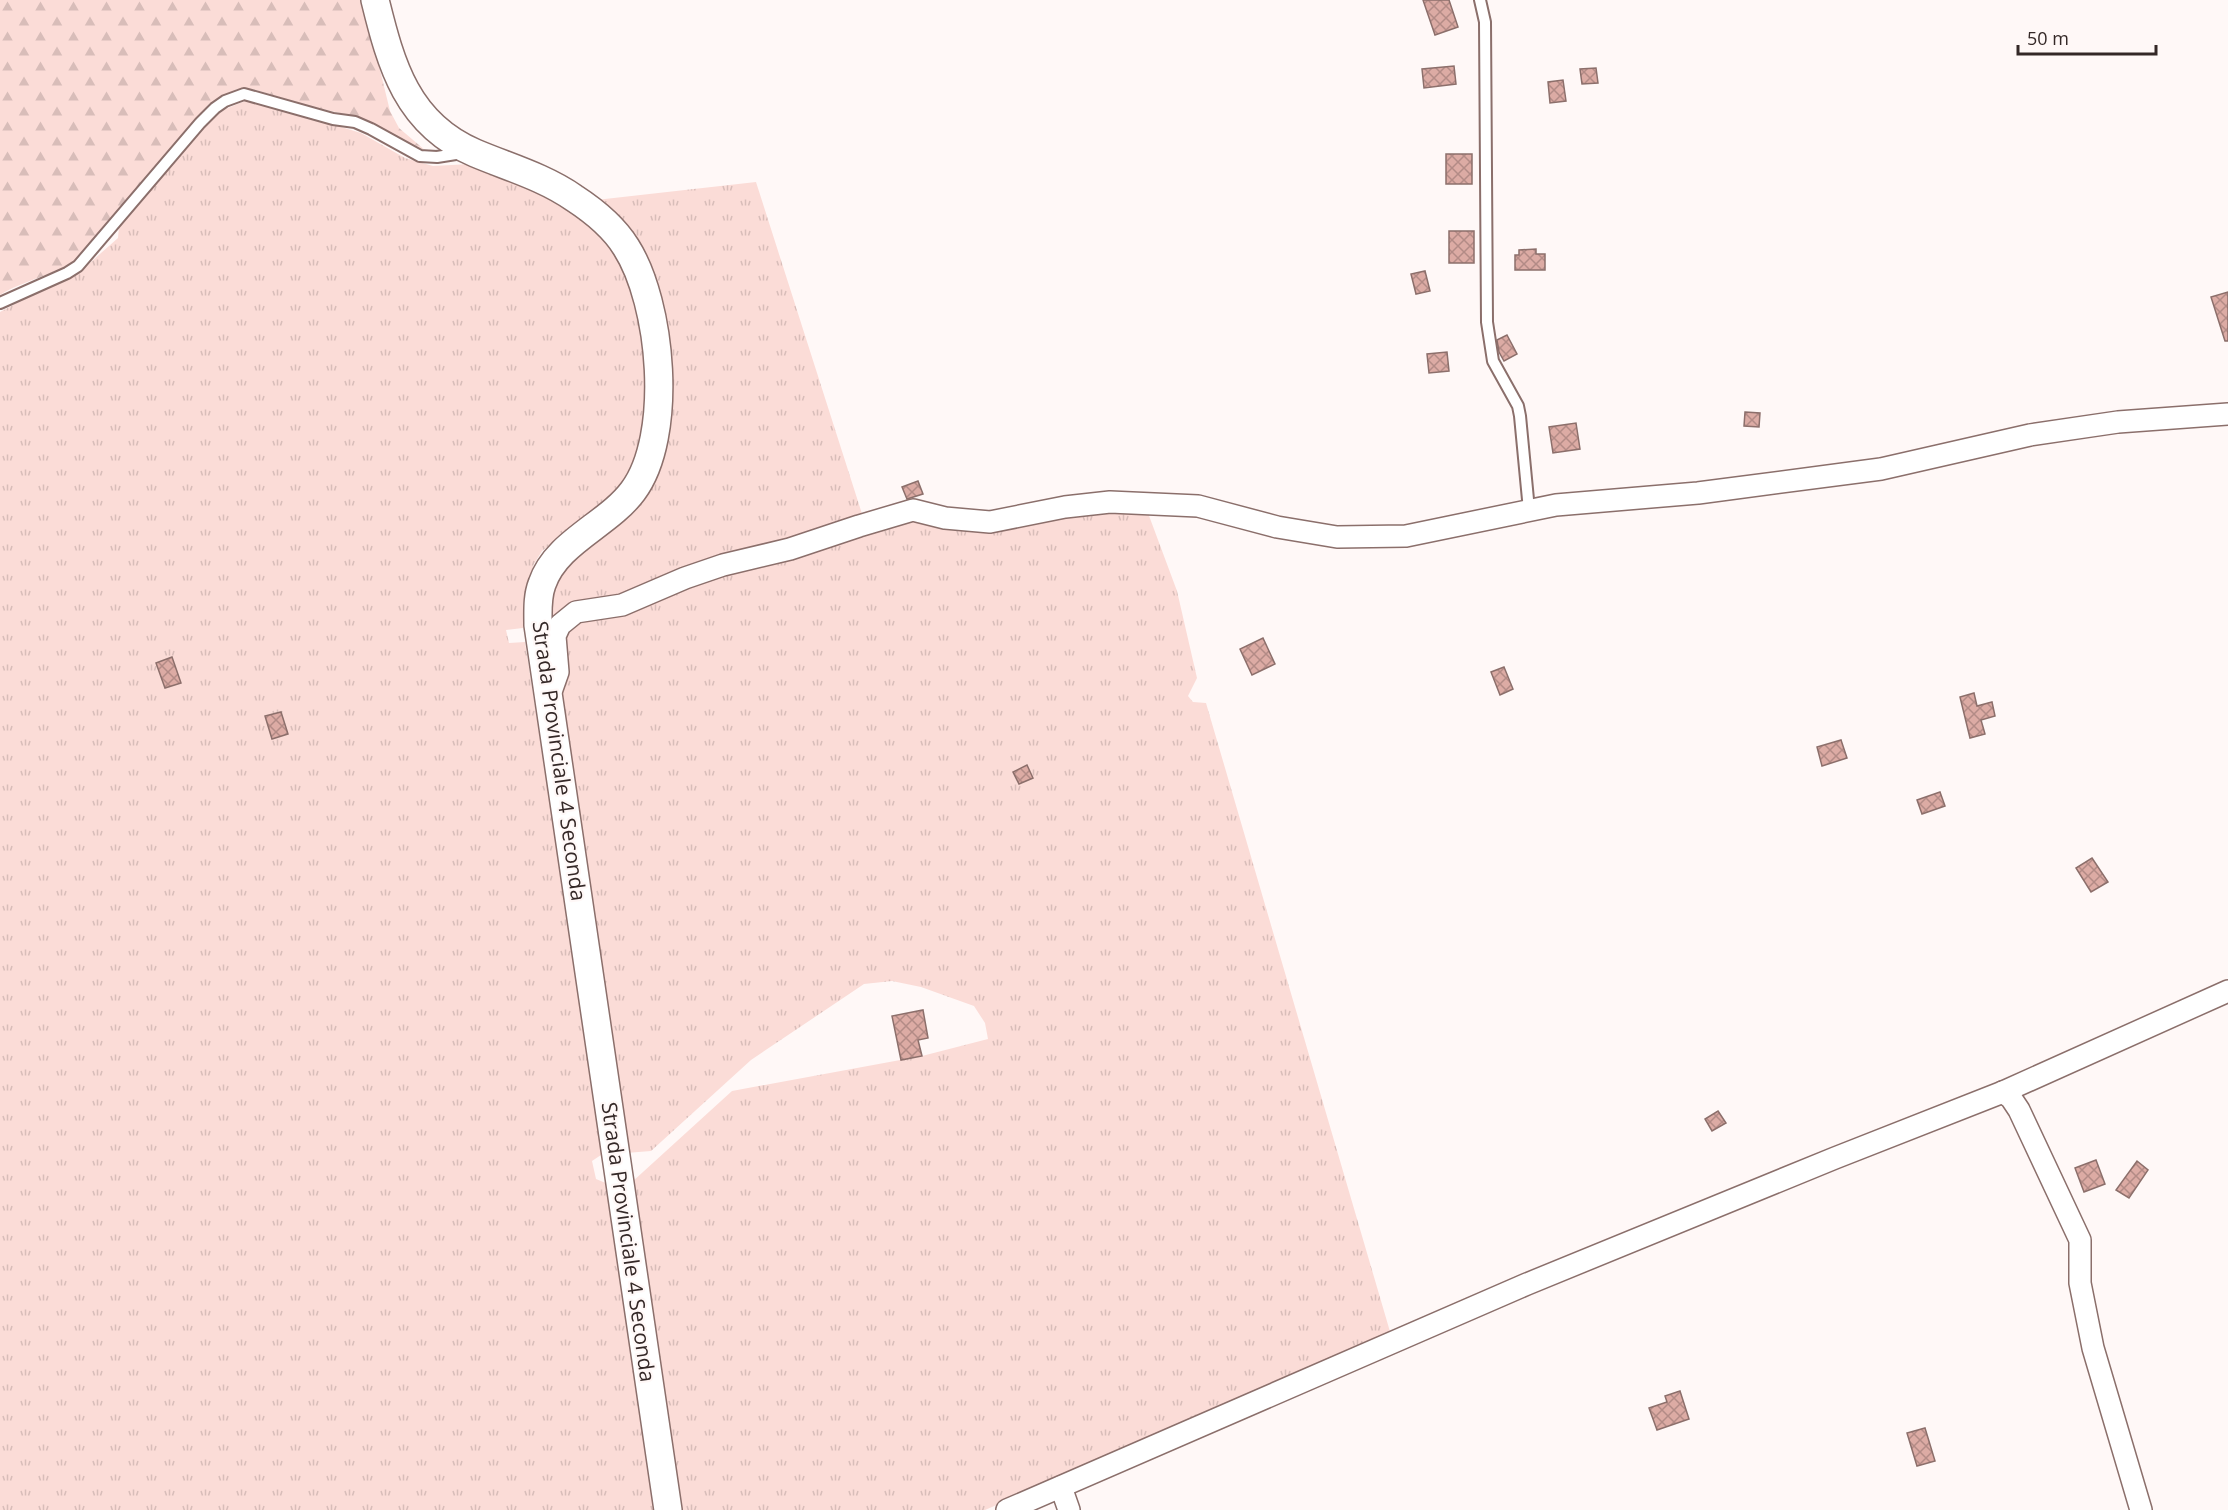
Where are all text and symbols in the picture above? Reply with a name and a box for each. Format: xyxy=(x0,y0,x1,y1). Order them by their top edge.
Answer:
scale bar xyxy=(2018,18,2156,56)
text: 50 m xyxy=(2027,26,2069,50)
street label: Strada Provinciale 4 Seconda xyxy=(526,619,593,903)
street label: Strada Provinciale 4 Seconda xyxy=(595,1100,662,1384)

